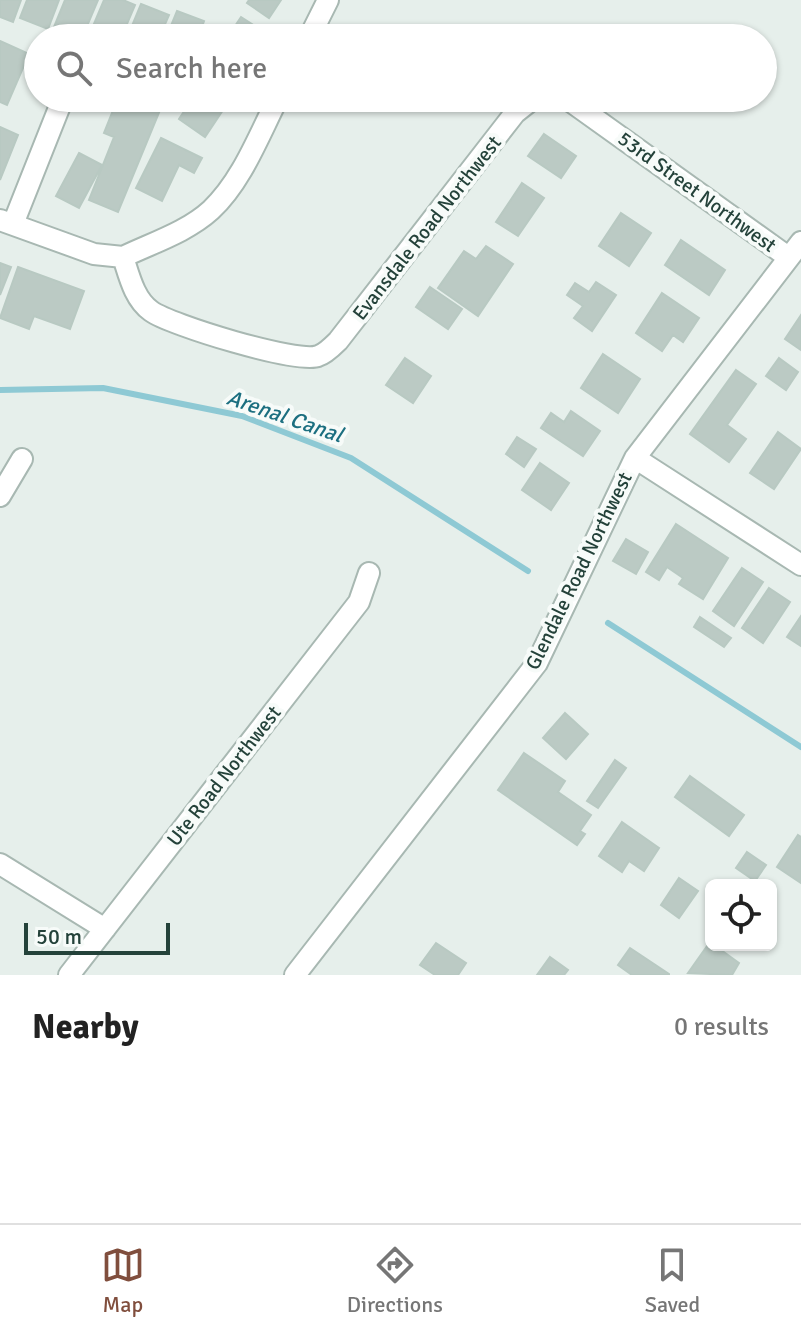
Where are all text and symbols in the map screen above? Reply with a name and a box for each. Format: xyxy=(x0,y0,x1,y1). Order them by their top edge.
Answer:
search box xyxy=(24,24,777,112)
icon: search xyxy=(52,46,96,90)
text: Search here xyxy=(116,50,267,87)
street label: 53rd Street Northwest xyxy=(613,126,781,258)
street label: Evansdale Road Northwest xyxy=(347,131,507,325)
water label: Arenal Canal xyxy=(224,384,348,449)
street label: Glendale Road Northwest xyxy=(520,468,638,674)
street label: Ute Road Northwest xyxy=(161,701,287,851)
map controls xyxy=(705,879,777,951)
button: locate xyxy=(705,879,777,951)
scale bar xyxy=(24,919,170,955)
text: 50 m xyxy=(36,923,82,950)
text: Nearby xyxy=(32,1006,139,1048)
text: 0 results xyxy=(674,1011,769,1043)
tab: Map xyxy=(101,1243,145,1318)
tab: Directions xyxy=(347,1243,443,1318)
tab: Saved xyxy=(645,1243,700,1318)

